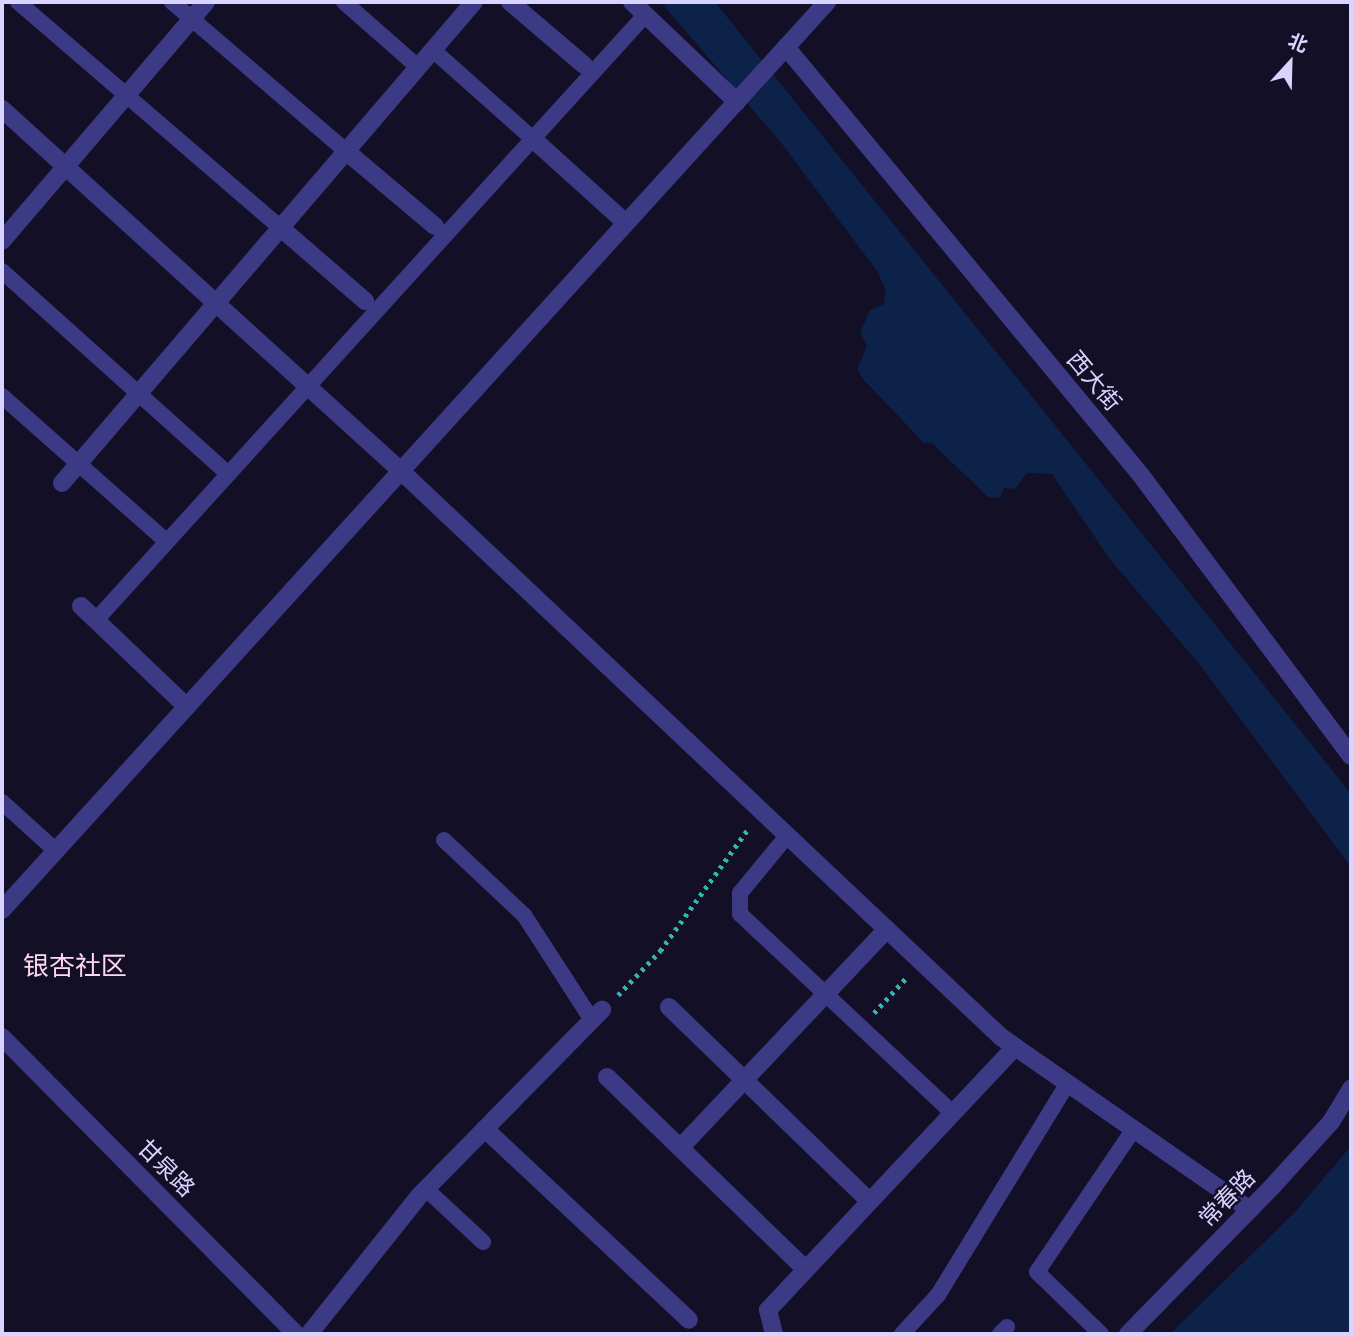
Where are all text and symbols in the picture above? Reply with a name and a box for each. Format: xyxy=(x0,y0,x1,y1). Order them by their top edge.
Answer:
north arrow xyxy=(1255,28,1325,98)
text: 北 xyxy=(1285,28,1312,58)
street label: 西大街 xyxy=(1061,346,1127,416)
district label: 银杏社区 xyxy=(23,951,127,983)
street label: 甘泉路 xyxy=(132,1134,200,1202)
street label: 常春路 xyxy=(1193,1164,1261,1232)

